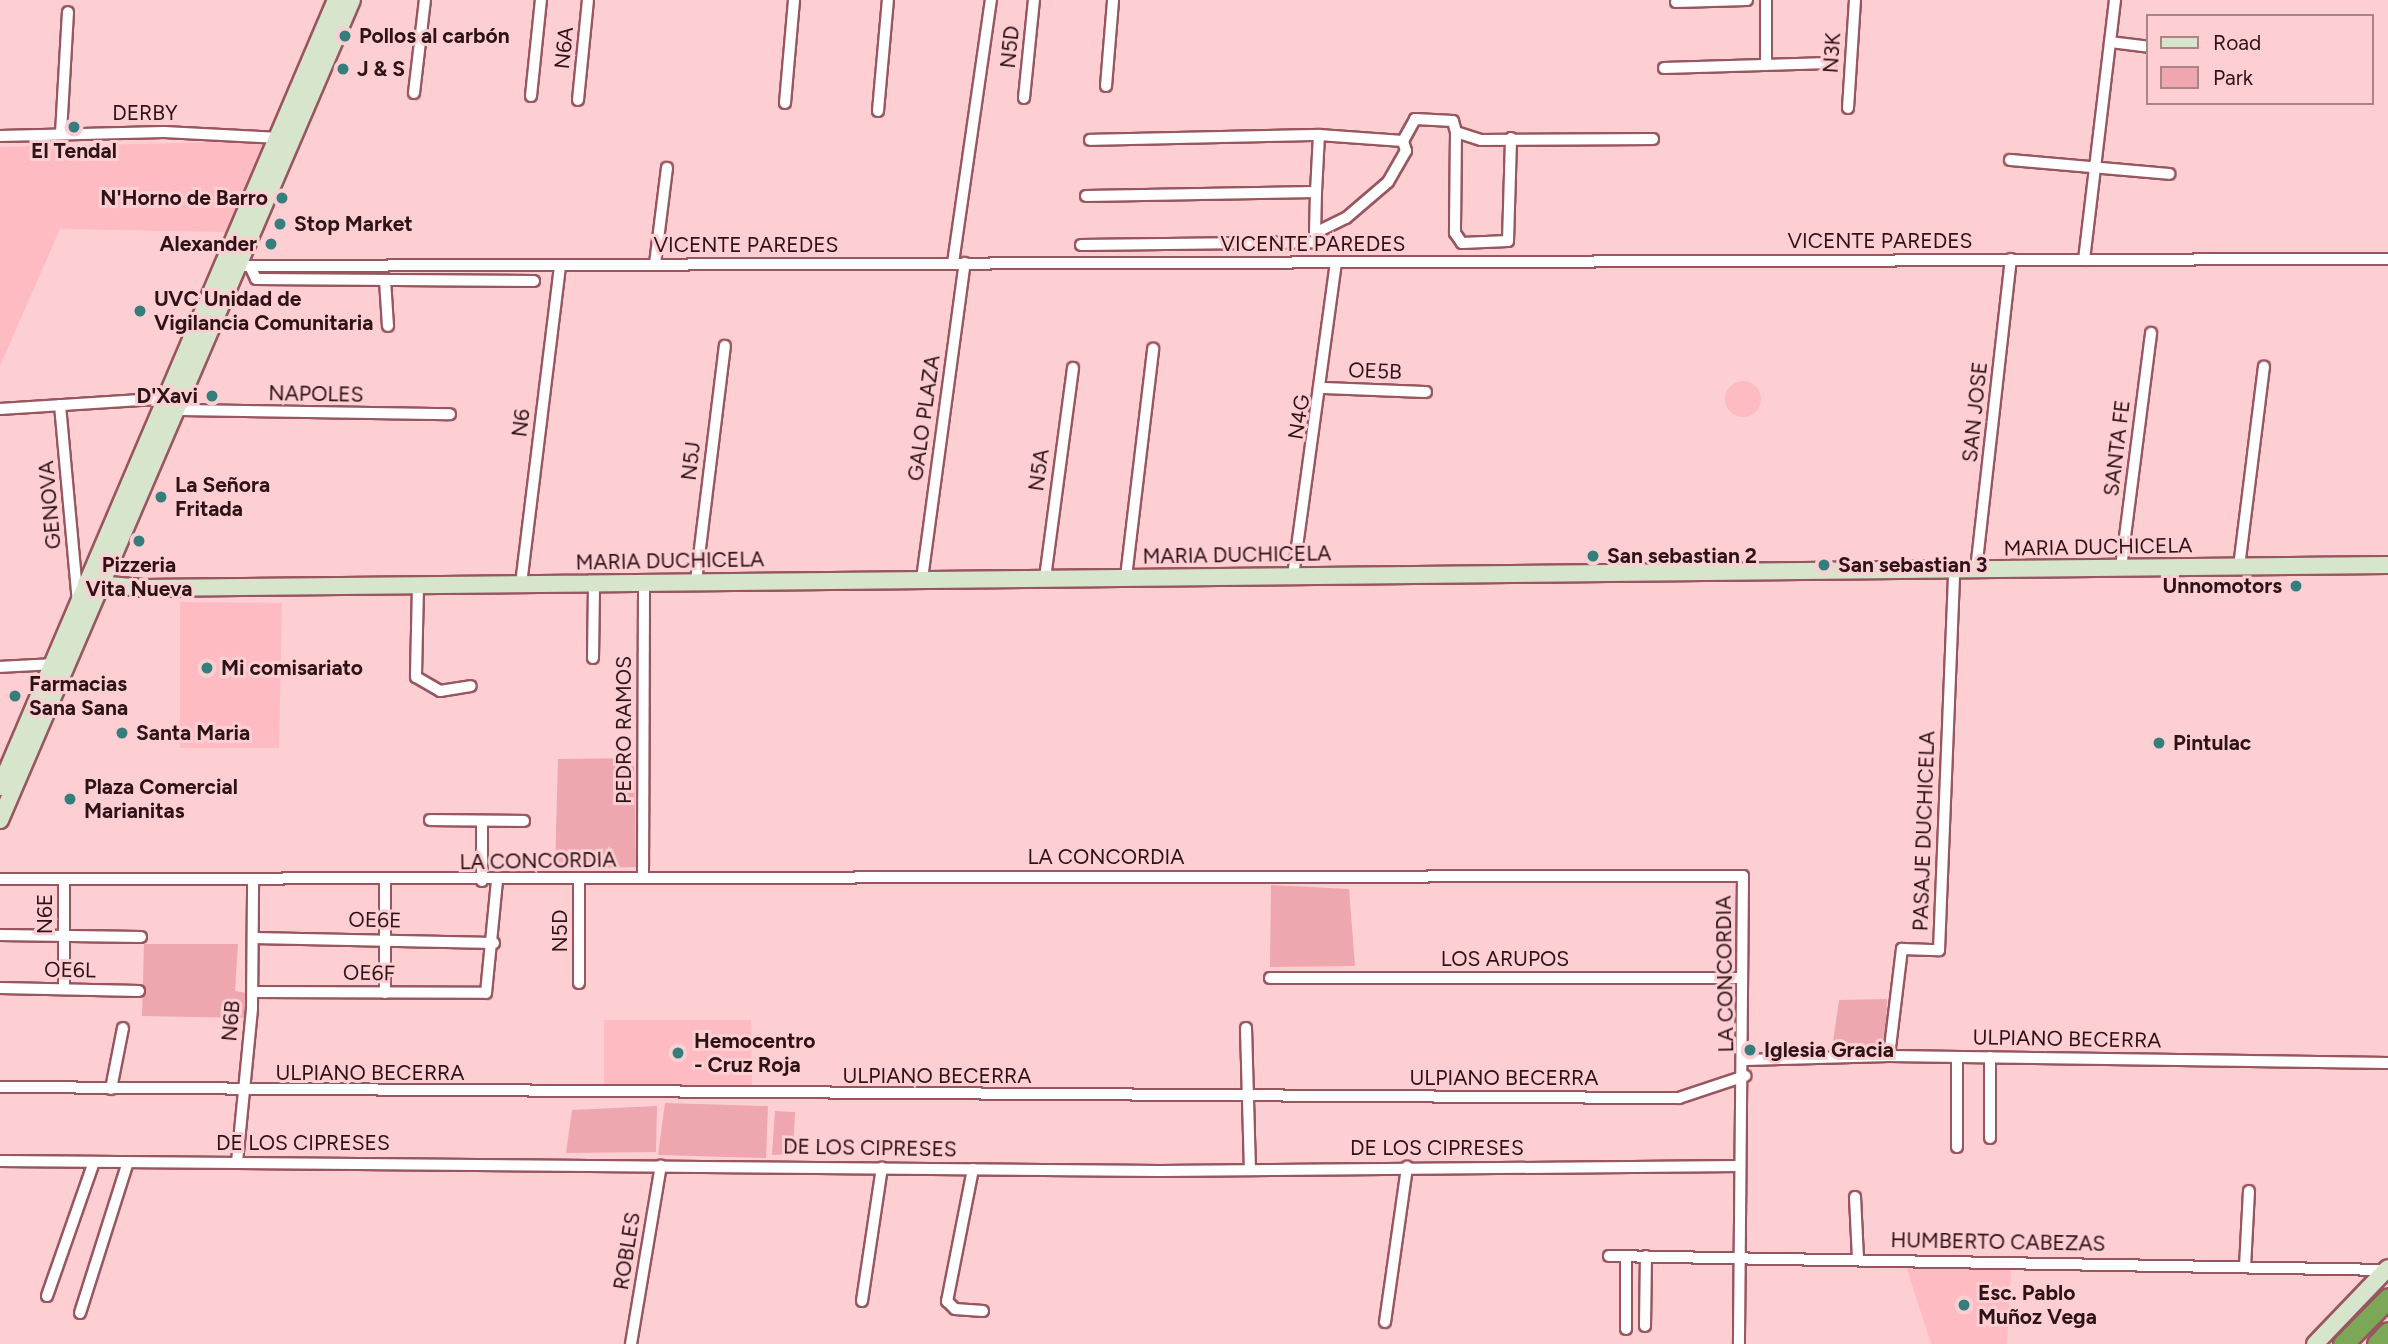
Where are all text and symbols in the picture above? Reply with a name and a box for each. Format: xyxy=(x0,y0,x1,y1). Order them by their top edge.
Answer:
legend xyxy=(2146,14,2374,105)
place label: Pollos al carbón xyxy=(359,23,510,49)
street label: N5D xyxy=(995,24,1025,70)
street label: N6A xyxy=(549,26,579,70)
marker: Pollos al carbón xyxy=(337,28,353,44)
text: Road xyxy=(2213,30,2261,55)
street label: N3K xyxy=(1818,32,1846,74)
place label: J & S xyxy=(357,56,405,82)
marker: J & S xyxy=(335,61,351,77)
text: Park xyxy=(2213,65,2253,90)
street label: DERBY xyxy=(112,100,178,126)
marker: El Tendal xyxy=(66,119,82,135)
place label: El Tendal xyxy=(31,138,117,164)
place label: N'Horno de Barro xyxy=(100,185,268,211)
marker: N'Horno de Barro xyxy=(274,190,290,206)
place label: Stop Market xyxy=(294,211,413,237)
marker: Stop Market xyxy=(272,216,288,232)
street label: VICENTE PAREDES xyxy=(1787,228,1973,254)
place label: Alexander xyxy=(159,231,257,257)
street label: VICENTE PAREDES xyxy=(1220,231,1406,257)
street label: VICENTE PAREDES xyxy=(653,232,839,258)
marker: Alexander xyxy=(263,236,279,252)
place label: UVC Unidad de Vigilancia Comunitaria xyxy=(154,286,373,336)
marker: UVC Unidad de Vigilancia Comunitaria xyxy=(132,303,148,319)
street label: GALO PLAZA xyxy=(903,353,945,483)
street label: OE5B xyxy=(1348,357,1402,385)
street label: SAN JOSE xyxy=(1957,360,1993,464)
street label: NAPOLES xyxy=(268,381,364,407)
place label: D'Xavi xyxy=(136,383,198,409)
marker: D'Xavi xyxy=(204,388,220,404)
street label: N4G xyxy=(1283,393,1315,441)
street label: SANTA FE xyxy=(2099,398,2135,498)
street label: N6 xyxy=(507,407,535,439)
street label: N5J xyxy=(676,440,706,482)
street label: N5A xyxy=(1024,447,1054,493)
street label: GENOVA xyxy=(34,460,66,550)
place label: La Señora Fritada xyxy=(175,472,270,522)
marker: La Señora Fritada xyxy=(153,489,169,505)
marker: Pizzeria Vita Nueva xyxy=(131,533,147,549)
street label: MARIA DUCHICELA xyxy=(2003,533,2193,561)
street label: MARIA DUCHICELA xyxy=(1142,541,1332,569)
place label: San sebastian 2 xyxy=(1607,543,1757,569)
street label: MARIA DUCHICELA xyxy=(575,547,765,575)
marker: San sebastian 2 xyxy=(1585,548,1601,564)
place label: Pizzeria Vita Nueva xyxy=(86,552,192,602)
place label: San sebastian 3 xyxy=(1838,552,1988,578)
marker: San sebastian 3 xyxy=(1816,557,1832,573)
place label: Unnomotors xyxy=(2162,573,2282,599)
marker: Unnomotors xyxy=(2288,578,2304,594)
place label: Mi comisariato xyxy=(221,655,363,681)
street label: PEDRO RAMOS xyxy=(611,656,637,804)
marker: Mi comisariato xyxy=(199,660,215,676)
place label: Farmacias Sana Sana xyxy=(29,671,128,721)
marker: Farmacias Sana Sana xyxy=(7,688,23,704)
place label: Santa Maria xyxy=(136,720,250,746)
marker: Santa Maria xyxy=(114,725,130,741)
street label: PASAJE DUCHICELA xyxy=(1908,730,1940,932)
place label: Pintulac xyxy=(2173,730,2251,756)
marker: Pintulac xyxy=(2151,735,2167,751)
place label: Plaza Comercial Marianitas xyxy=(84,774,238,824)
marker: Plaza Comercial Marianitas xyxy=(62,791,78,807)
street label: LA CONCORDIA xyxy=(1028,844,1184,870)
street label: LA CONCORDIA xyxy=(459,847,617,875)
street label: N6E xyxy=(32,894,58,934)
street label: LA CONCORDIA xyxy=(1711,895,1739,1053)
street label: OE6E xyxy=(348,907,402,933)
street label: N5D xyxy=(547,910,573,952)
street label: LOS ARUPOS xyxy=(1441,946,1569,972)
street label: OE6L xyxy=(44,957,96,983)
street label: OE6F xyxy=(343,960,395,986)
street label: N6B xyxy=(217,999,245,1043)
street label: ULPIANO BECERRA xyxy=(1972,1025,2162,1053)
place label: Hemocentro - Cruz Roja xyxy=(694,1028,816,1078)
place label: Iglesia Gracia xyxy=(1764,1037,1894,1063)
marker: Iglesia Gracia xyxy=(1742,1042,1758,1058)
marker: Hemocentro - Cruz Roja xyxy=(668,1043,688,1063)
street label: ULPIANO BECERRA xyxy=(276,1060,464,1086)
street label: ULPIANO BECERRA xyxy=(843,1063,1031,1089)
street label: ULPIANO BECERRA xyxy=(1410,1065,1598,1091)
street label: DE LOS CIPRESES xyxy=(216,1130,390,1156)
street label: DE LOS CIPRESES xyxy=(783,1134,957,1162)
street label: DE LOS CIPRESES xyxy=(1350,1135,1524,1161)
street label: ROBLES xyxy=(608,1210,646,1292)
street label: HUMBERTO CABEZAS xyxy=(1890,1228,2106,1256)
place label: Esc. Pablo Muñoz Vega xyxy=(1978,1280,2097,1330)
marker: Esc. Pablo Muñoz Vega xyxy=(1956,1297,1972,1313)

